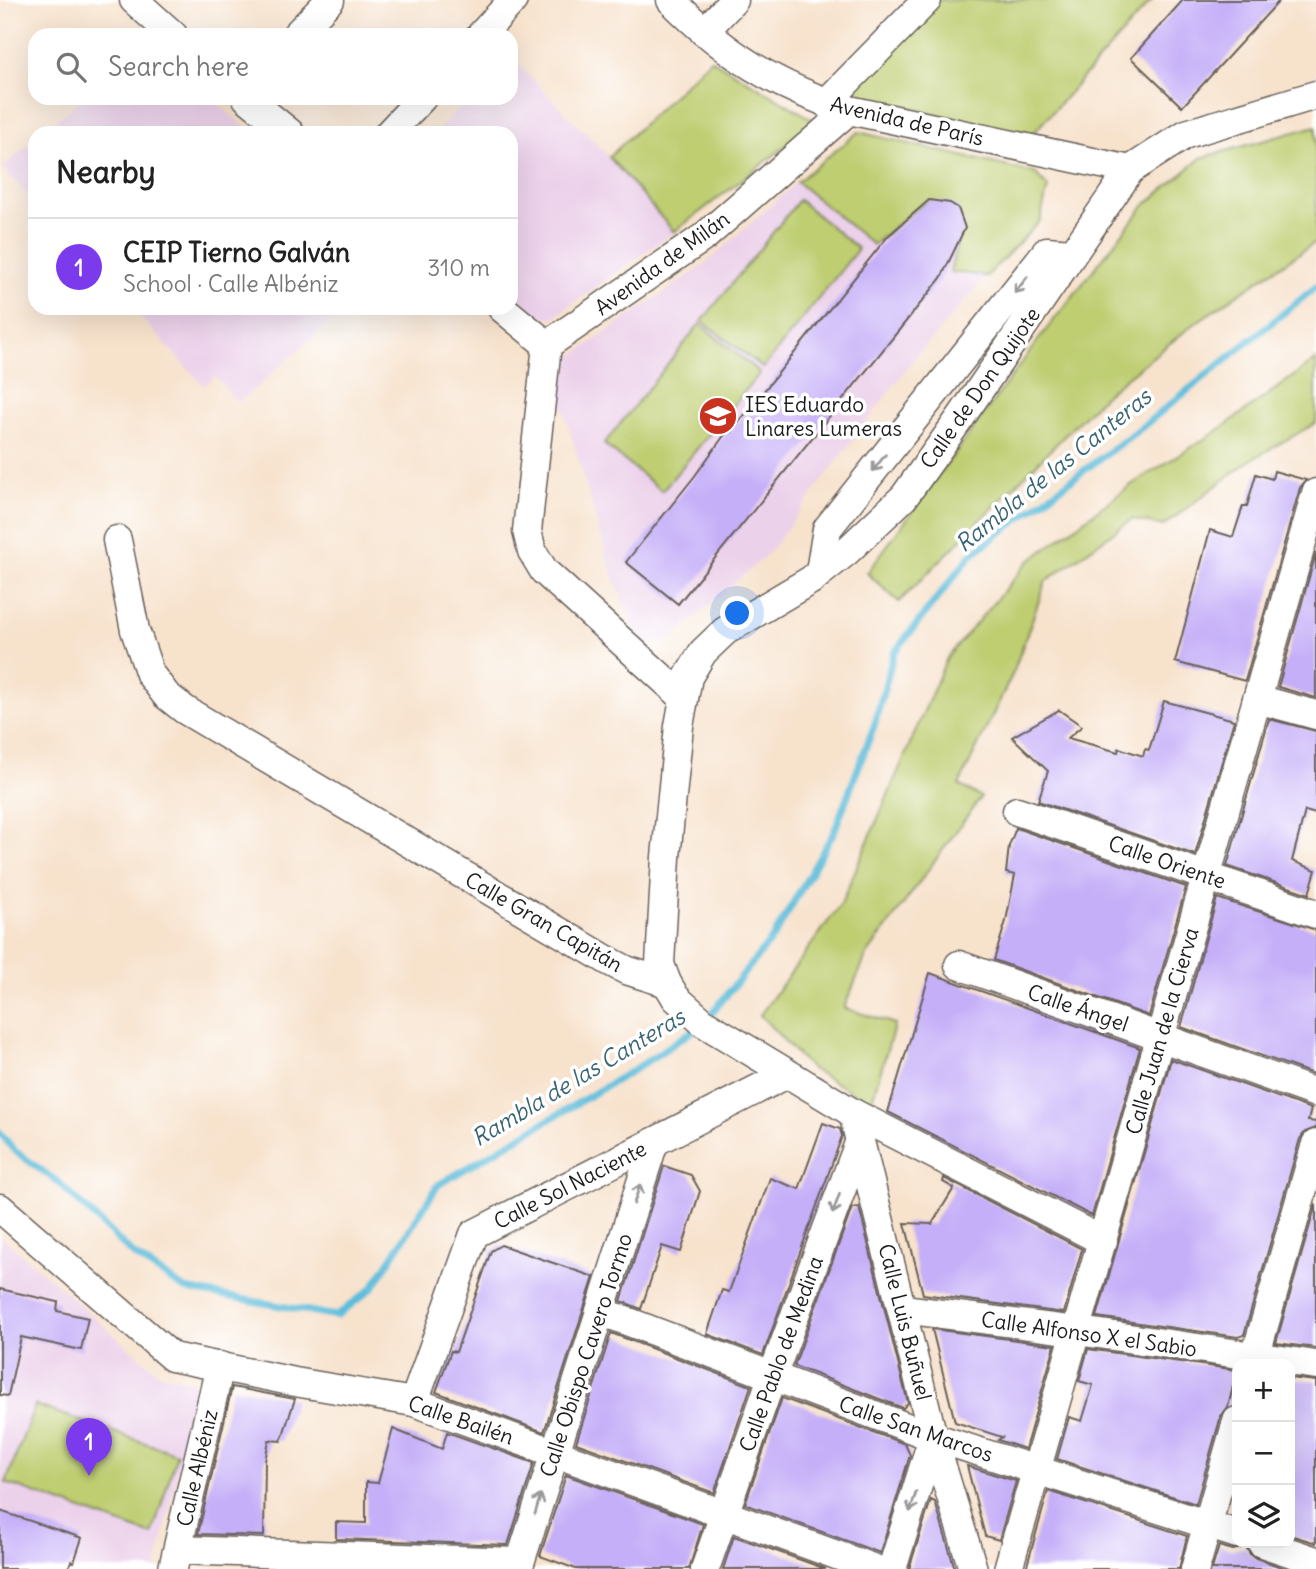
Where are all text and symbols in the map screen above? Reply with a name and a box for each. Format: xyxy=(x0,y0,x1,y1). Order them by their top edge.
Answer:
search box xyxy=(28,28,518,105)
icon: search xyxy=(52,48,90,86)
text: Search here xyxy=(108,50,249,83)
street label: Avenida de París xyxy=(828,90,986,152)
text: Nearby xyxy=(56,153,156,191)
street label: Avenida de Milán xyxy=(589,205,735,321)
text: CEIP Tierno Galván xyxy=(123,236,350,269)
text: 1 xyxy=(74,253,84,282)
text: 310 m xyxy=(427,253,490,282)
text: School · Calle Albéniz xyxy=(123,269,339,298)
one-way arrow xyxy=(1013,276,1028,294)
street label: Calle de Don Quijote xyxy=(914,302,1046,474)
water label: Rambla de las Canteras xyxy=(949,381,1158,558)
place label: IES Eduardo Linares Lumeras xyxy=(745,391,902,442)
school or university icon: IES Eduardo Linares Lumeras xyxy=(697,395,739,437)
one-way arrow xyxy=(872,454,887,472)
your location xyxy=(720,596,754,630)
street label: Calle Oriente xyxy=(1105,829,1229,895)
street label: Calle Gran Capitán xyxy=(460,866,628,978)
street label: Calle Juan de la Cierva xyxy=(1120,924,1204,1138)
street label: Calle Ángel xyxy=(1024,978,1132,1038)
water label: Rambla de las Canteras xyxy=(466,1001,691,1152)
street label: Calle Sol Naciente xyxy=(489,1135,651,1235)
one-way arrow xyxy=(632,1183,644,1205)
one-way arrow xyxy=(829,1192,841,1214)
street label: Calle Obispo Cavero Tormo xyxy=(534,1230,638,1480)
street label: Calle Luis Buñuel xyxy=(873,1241,937,1403)
street label: Calle Pablo de Medina xyxy=(733,1252,829,1456)
street label: Calle Alfonso X el Sabio xyxy=(979,1306,1199,1362)
map controls xyxy=(1232,1359,1295,1548)
button: + xyxy=(1232,1359,1295,1422)
street label: Calle Bailén xyxy=(405,1389,517,1451)
street label: Calle San Marcos xyxy=(835,1390,997,1468)
street label: Calle Albéniz xyxy=(170,1407,224,1529)
pin: 1 xyxy=(66,1418,112,1476)
button: − xyxy=(1232,1422,1295,1485)
button: layers xyxy=(1232,1485,1295,1548)
one-way arrow xyxy=(905,1491,918,1513)
one-way arrow xyxy=(533,1493,546,1515)

